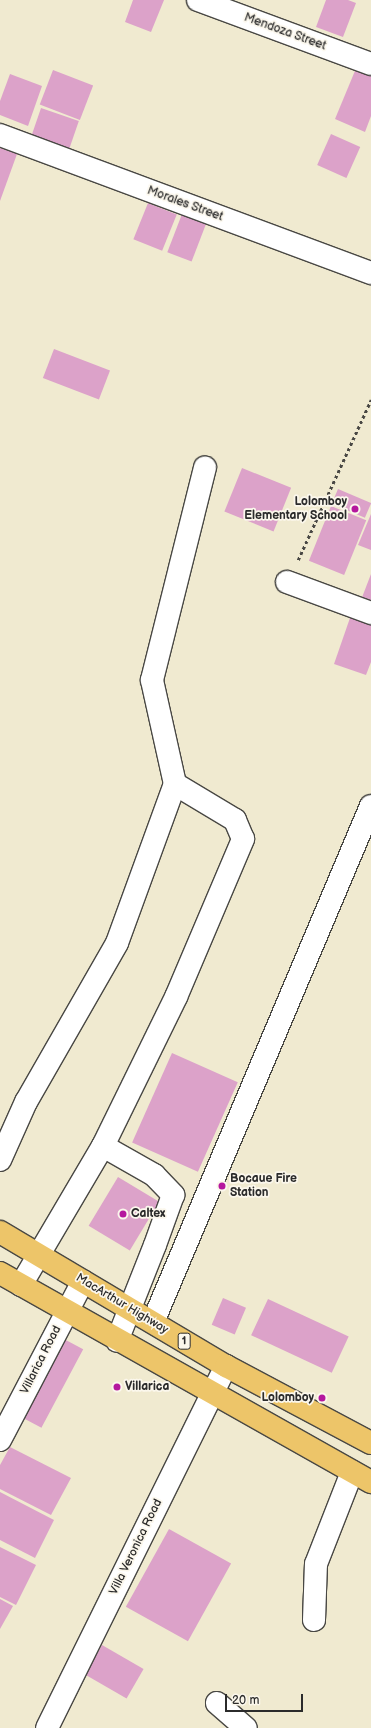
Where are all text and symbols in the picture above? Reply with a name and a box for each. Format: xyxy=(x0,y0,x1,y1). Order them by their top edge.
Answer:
street label: Mendoza Street xyxy=(242,10,328,54)
street label: Morales Street xyxy=(145,184,225,224)
place label: Lolomboy Elementary School xyxy=(244,495,347,523)
marker: Lolomboy Elementary School xyxy=(350,504,360,514)
place label: Bocaue Fire Station xyxy=(230,1172,297,1200)
marker: Bocaue Fire Station xyxy=(217,1181,227,1191)
place label: Caltex xyxy=(131,1207,165,1221)
marker: Caltex xyxy=(118,1209,128,1219)
street label: MacArthur Highway xyxy=(73,1271,171,1337)
street label: Villarica Road xyxy=(18,1323,64,1397)
road number: 1 xyxy=(177,1332,191,1350)
place label: Villarica xyxy=(125,1380,169,1394)
marker: Villarica xyxy=(112,1382,122,1392)
place label: Lolomboy xyxy=(261,1391,314,1405)
marker: Lolomboy xyxy=(317,1393,327,1403)
street label: Villa Veronica Road xyxy=(107,1497,165,1597)
scale bar xyxy=(227,1686,305,1712)
text: 20 m xyxy=(232,1693,259,1708)

